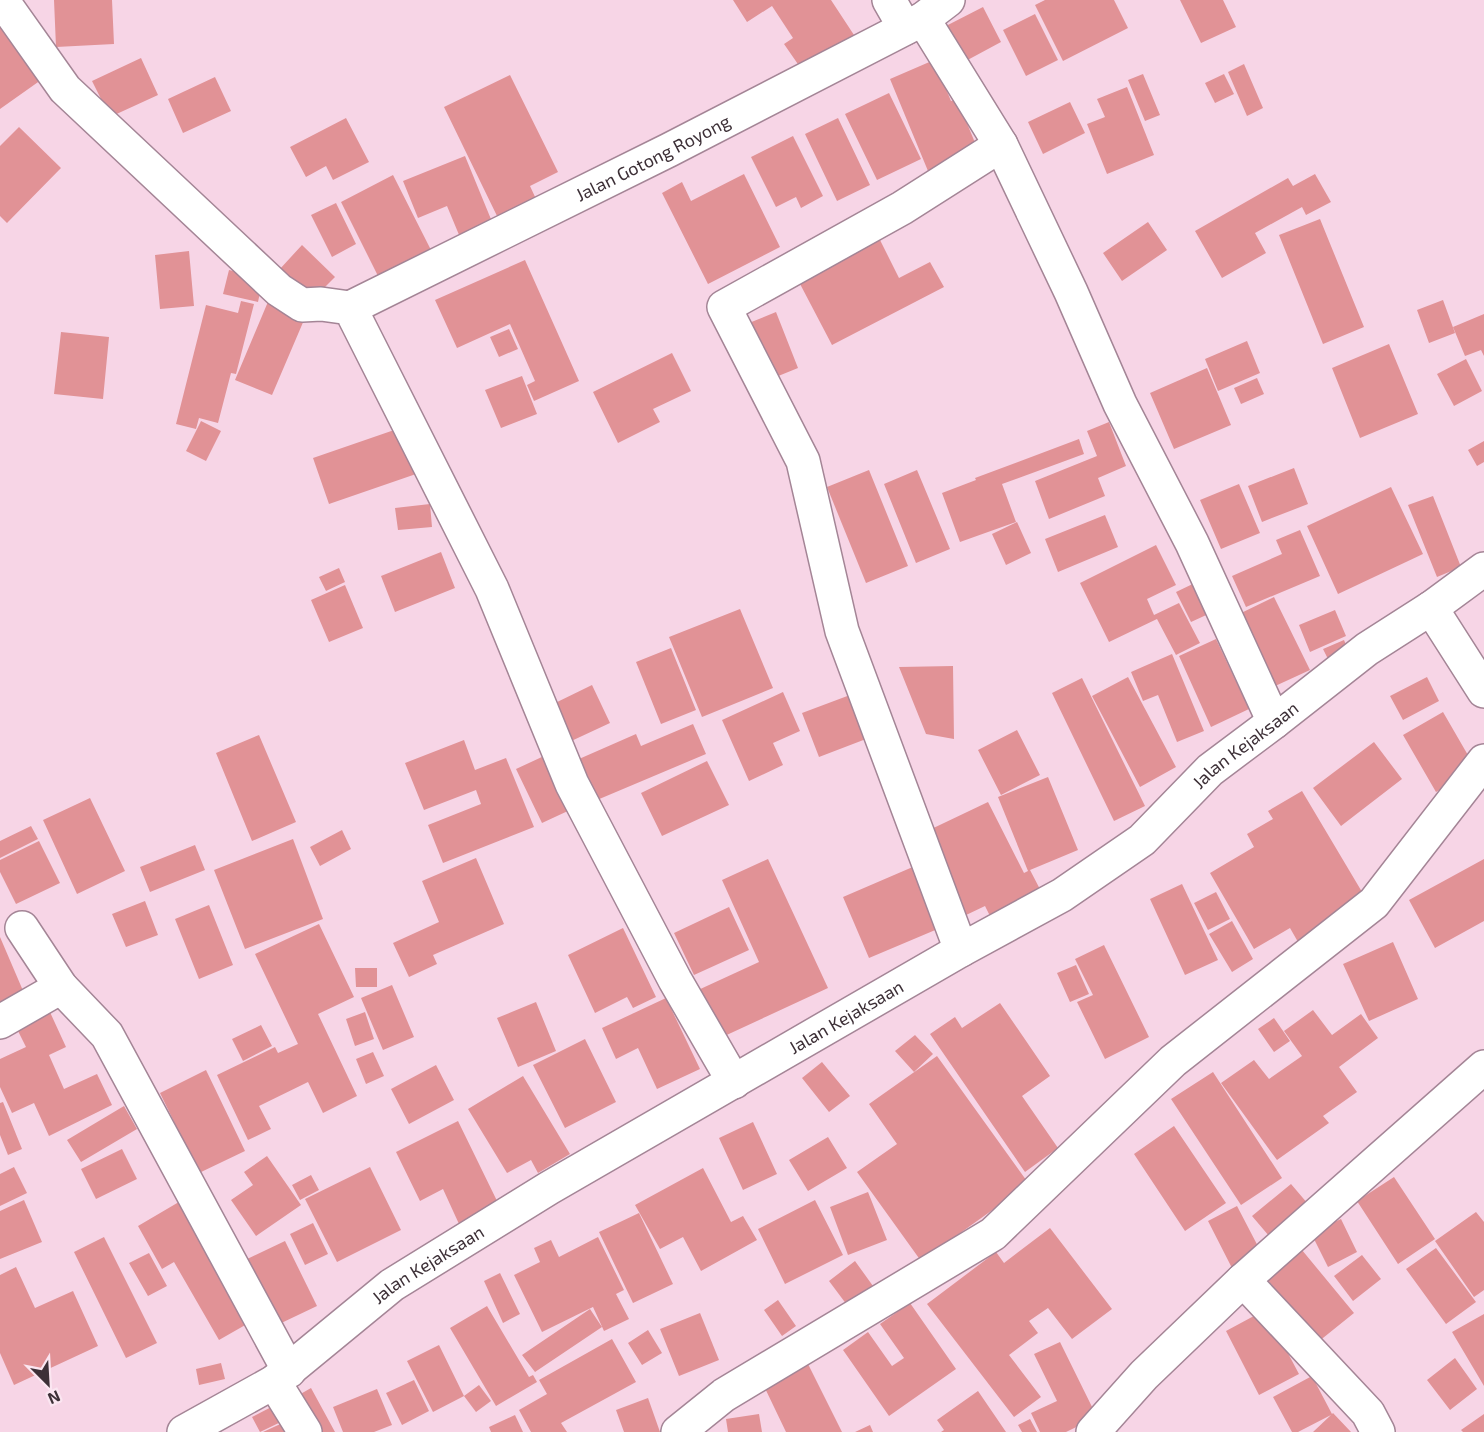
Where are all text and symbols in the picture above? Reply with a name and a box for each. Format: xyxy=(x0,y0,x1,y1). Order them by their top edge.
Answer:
street label: Jalan Gotong Royong xyxy=(572,109,734,206)
street label: Jalan Kejaksaan xyxy=(1187,696,1303,793)
street label: Jalan Kejaksaan xyxy=(785,975,907,1058)
street label: Jalan Kejaksaan xyxy=(367,1220,488,1308)
north arrow xyxy=(18,1354,78,1414)
text: N xyxy=(45,1387,63,1409)

